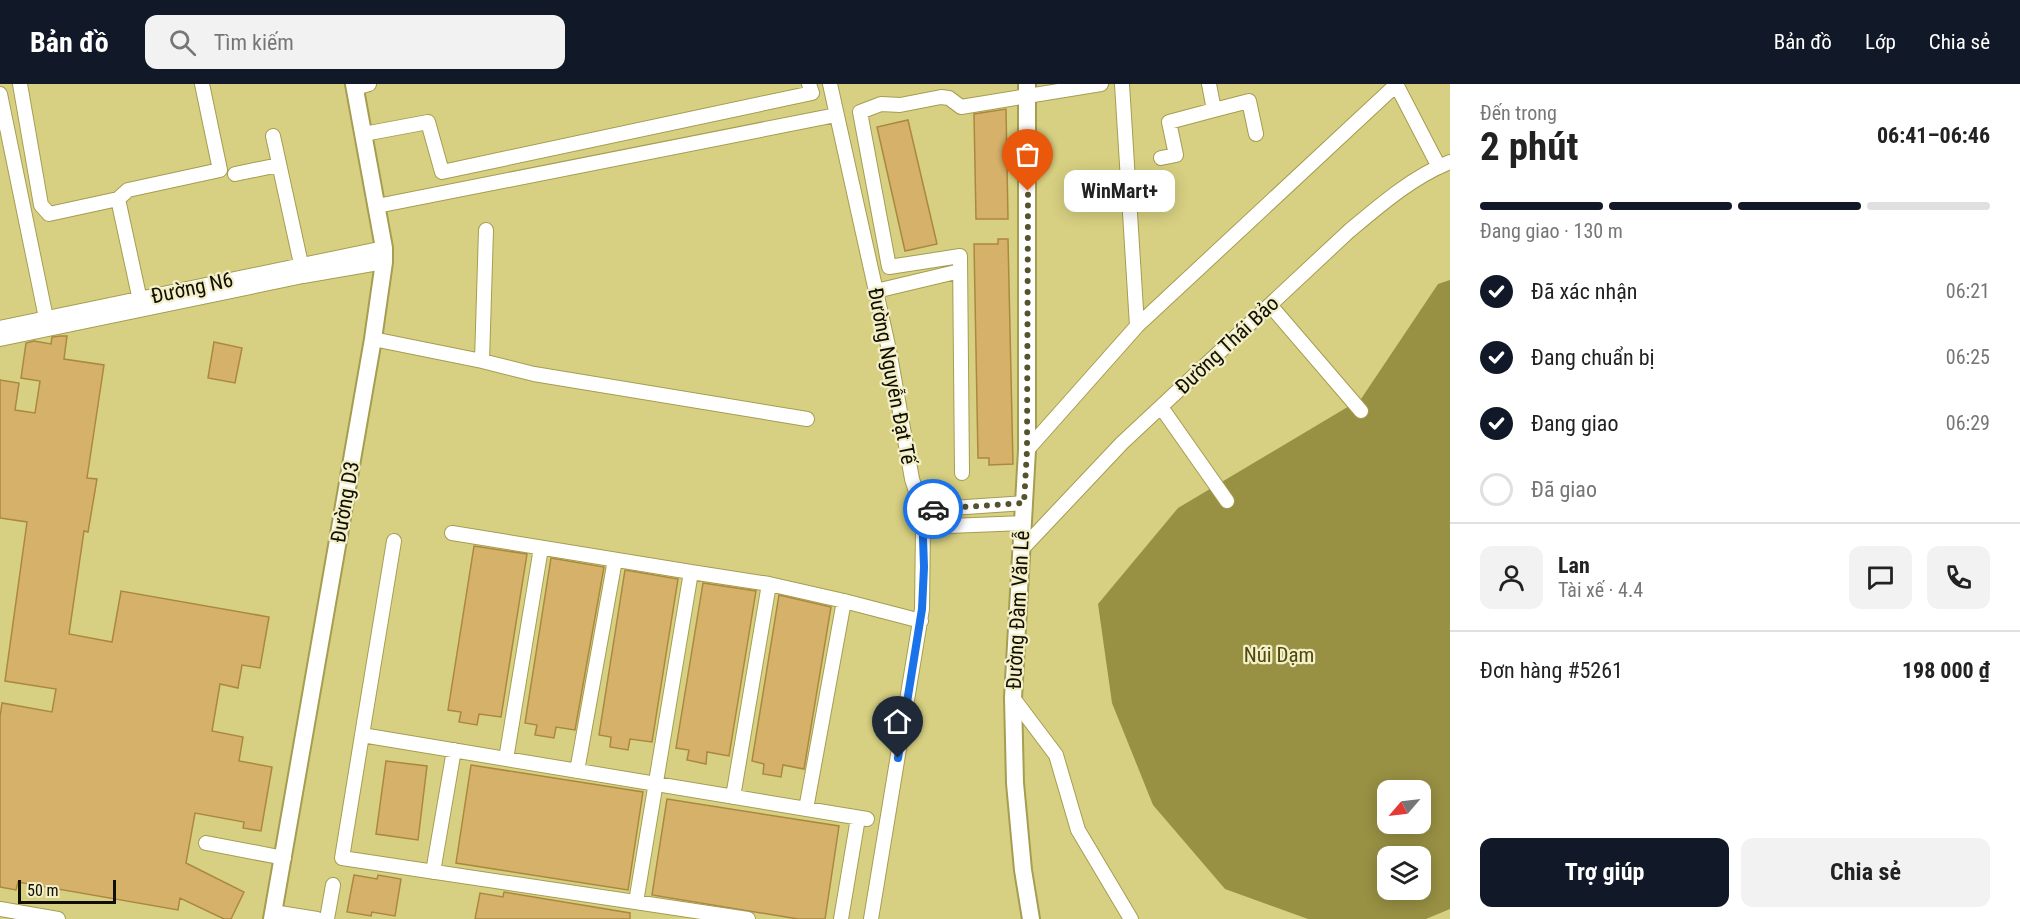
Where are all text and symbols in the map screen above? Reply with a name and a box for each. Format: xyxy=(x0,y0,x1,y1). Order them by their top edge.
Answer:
search box xyxy=(145,15,565,69)
text: Bản đồ xyxy=(30,26,109,59)
icon: search xyxy=(166,26,199,59)
text: Tìm kiếm xyxy=(214,30,294,55)
text: Bản đồ xyxy=(1774,30,1832,54)
text: Lớp xyxy=(1865,30,1896,54)
text: Chia sẻ xyxy=(1929,30,1990,54)
text: Đến trong xyxy=(1480,101,1557,125)
text: 06:41–06:46 xyxy=(1877,123,1990,148)
text: 2 phút xyxy=(1480,124,1578,170)
pin xyxy=(1002,129,1053,191)
icon: bag xyxy=(1011,138,1044,171)
callout: WinMart+ xyxy=(1064,170,1175,212)
text: WinMart+ xyxy=(1081,179,1158,203)
text: Đang giao · 130 m xyxy=(1480,219,1623,243)
street label: Đường N6 xyxy=(149,268,235,308)
icon: check xyxy=(1480,275,1513,308)
text: Đã xác nhận xyxy=(1531,279,1637,304)
text: 06:21 xyxy=(1946,279,1990,303)
street label: Đường Nguyễn Đạt Tế xyxy=(863,286,921,468)
street label: Đường Thái Bảo xyxy=(1170,291,1284,399)
icon: check xyxy=(1480,341,1513,374)
text: Đang chuẩn bị xyxy=(1531,345,1655,370)
text: 06:25 xyxy=(1946,345,1990,369)
icon: check xyxy=(1480,407,1513,440)
text: Đang giao xyxy=(1531,411,1618,436)
text: 06:29 xyxy=(1946,411,1990,435)
street label: Đường D3 xyxy=(326,459,364,545)
text: Đã giao xyxy=(1531,477,1597,502)
courier xyxy=(903,479,963,539)
icon: car xyxy=(917,493,950,526)
street label: Đường Đàm Văn Lễ xyxy=(1002,530,1034,690)
button: person xyxy=(1480,546,1543,609)
button: chat xyxy=(1849,546,1912,609)
button: phone xyxy=(1927,546,1990,609)
text: Lan xyxy=(1558,553,1590,578)
text: Tài xế · 4.4 xyxy=(1558,578,1643,602)
park label: Núi Dạm xyxy=(1244,643,1314,667)
text: Đơn hàng #5261 xyxy=(1480,658,1623,683)
text: 198 000 ₫ xyxy=(1902,658,1990,683)
pin xyxy=(872,696,923,758)
icon: home xyxy=(881,705,914,738)
north arrow xyxy=(1377,780,1431,834)
map controls xyxy=(1377,780,1431,900)
button: Trợ giúp xyxy=(1480,838,1729,907)
button: Chia sẻ xyxy=(1741,838,1990,907)
button: layers xyxy=(1377,846,1431,900)
scale bar xyxy=(18,877,116,904)
text: 50 m xyxy=(27,881,59,900)

